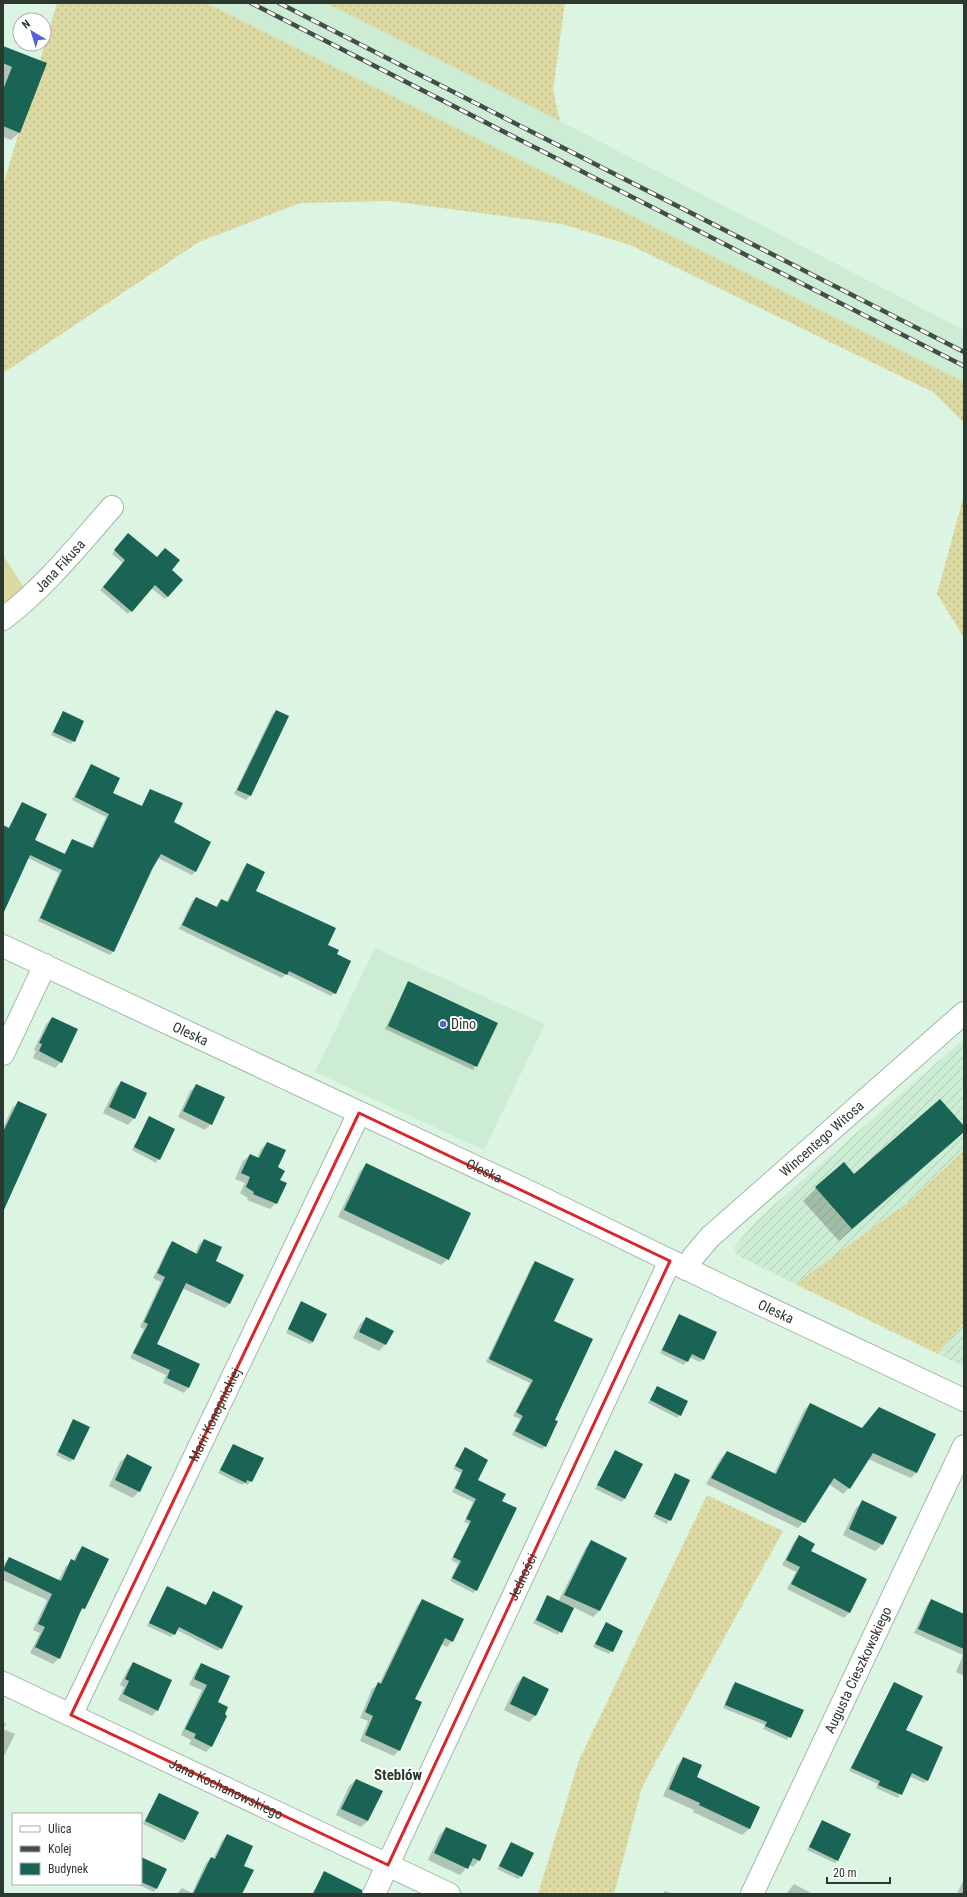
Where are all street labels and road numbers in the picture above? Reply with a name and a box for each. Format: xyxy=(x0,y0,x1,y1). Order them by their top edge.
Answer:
street label: Jana Fikusa xyxy=(31,536,88,595)
street label: Oleska xyxy=(170,1018,211,1049)
street label: Wincentego Witosa xyxy=(776,1097,867,1180)
street label: Oleska xyxy=(464,1156,504,1186)
street label: Oleska xyxy=(756,1296,796,1327)
street label: Marii Konopnickiej xyxy=(185,1365,244,1464)
street label: Jedności xyxy=(504,1551,540,1603)
street label: Augusta Cieszkowskiego xyxy=(821,1604,895,1736)
street label: Jana Kochanowskiego xyxy=(167,1755,286,1822)

